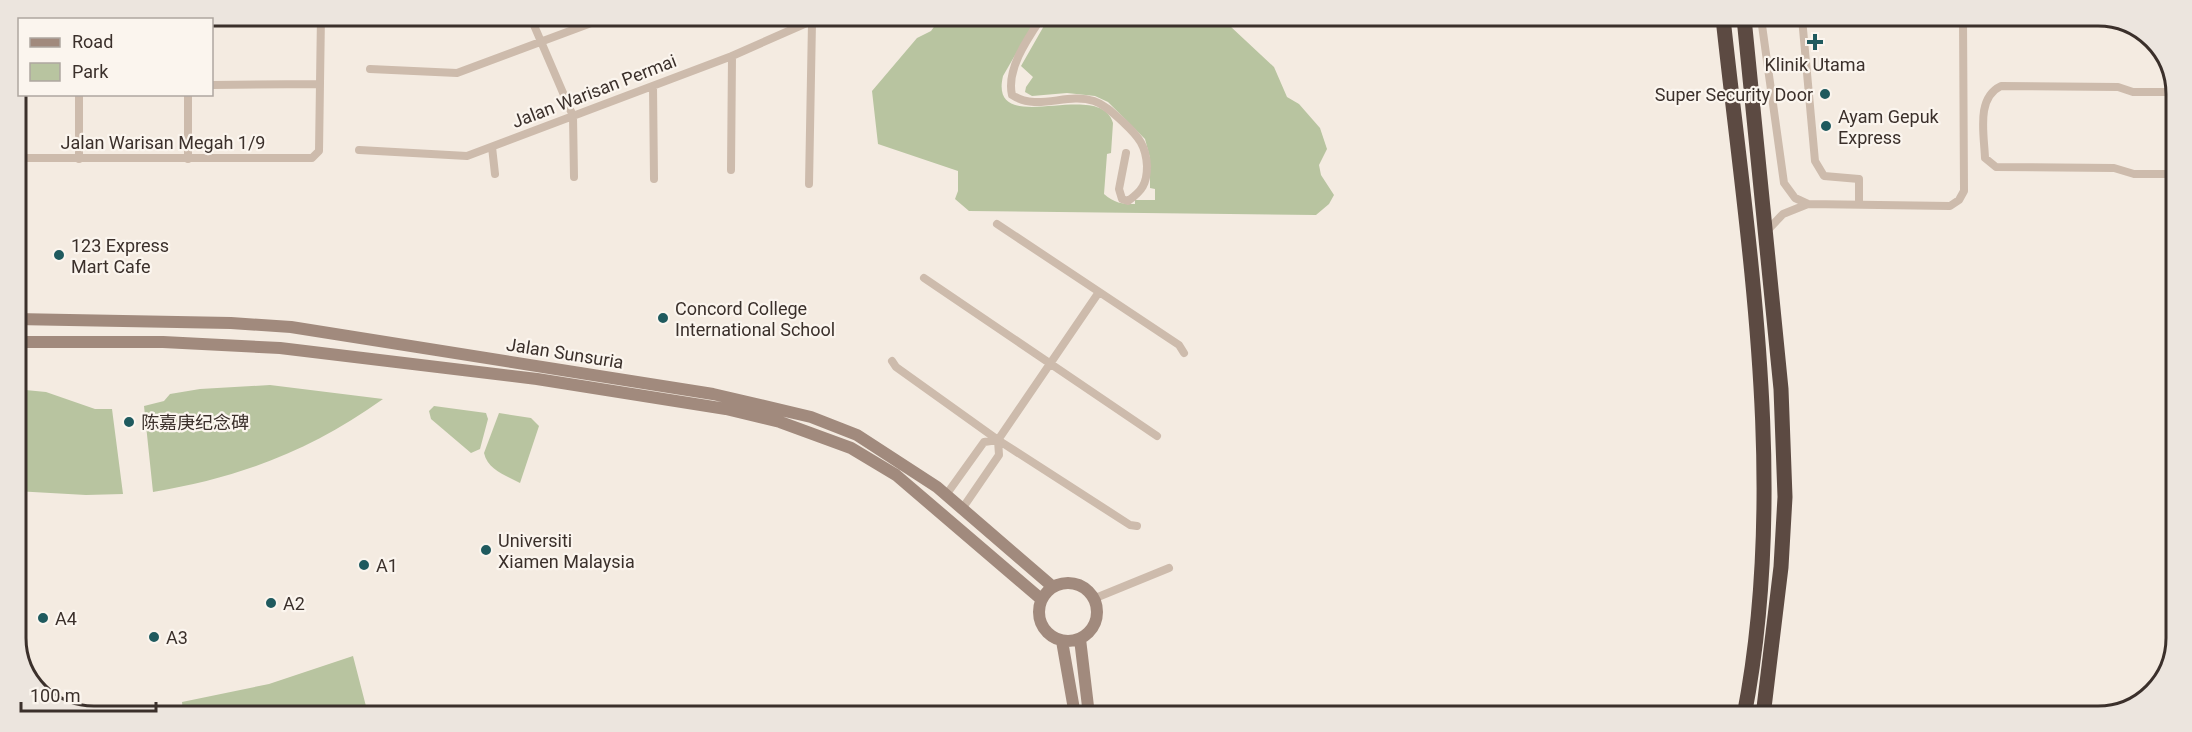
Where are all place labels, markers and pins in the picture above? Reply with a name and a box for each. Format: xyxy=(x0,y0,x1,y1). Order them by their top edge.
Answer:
marker: Klinik Utama xyxy=(1806,33,1824,51)
place label: Klinik Utama xyxy=(1765,54,1865,75)
place label: Super Security Door xyxy=(1655,84,1813,105)
marker: Super Security Door xyxy=(1818,87,1832,101)
place label: Ayam Gepuk Express xyxy=(1838,106,1940,148)
marker: Ayam Gepuk Express xyxy=(1819,119,1833,133)
place label: 123 Express Mart Cafe xyxy=(71,235,169,277)
marker: 123 Express Mart Cafe xyxy=(52,248,66,262)
place label: Concord College International School xyxy=(675,298,835,340)
marker: Concord College International School xyxy=(656,311,670,325)
place label: 陈嘉庚纪念碑 xyxy=(141,412,249,433)
marker: 陈嘉庚纪念碑 xyxy=(122,415,136,429)
place label: Universiti Xiamen Malaysia xyxy=(498,530,635,572)
marker: Universiti Xiamen Malaysia xyxy=(479,543,493,557)
place label: A1 xyxy=(376,555,398,576)
marker: A1 xyxy=(357,558,371,572)
place label: A2 xyxy=(283,593,305,614)
marker: A2 xyxy=(264,596,278,610)
place label: A4 xyxy=(55,608,77,629)
marker: A4 xyxy=(36,611,50,625)
place label: A3 xyxy=(166,627,188,648)
marker: A3 xyxy=(147,630,161,644)

